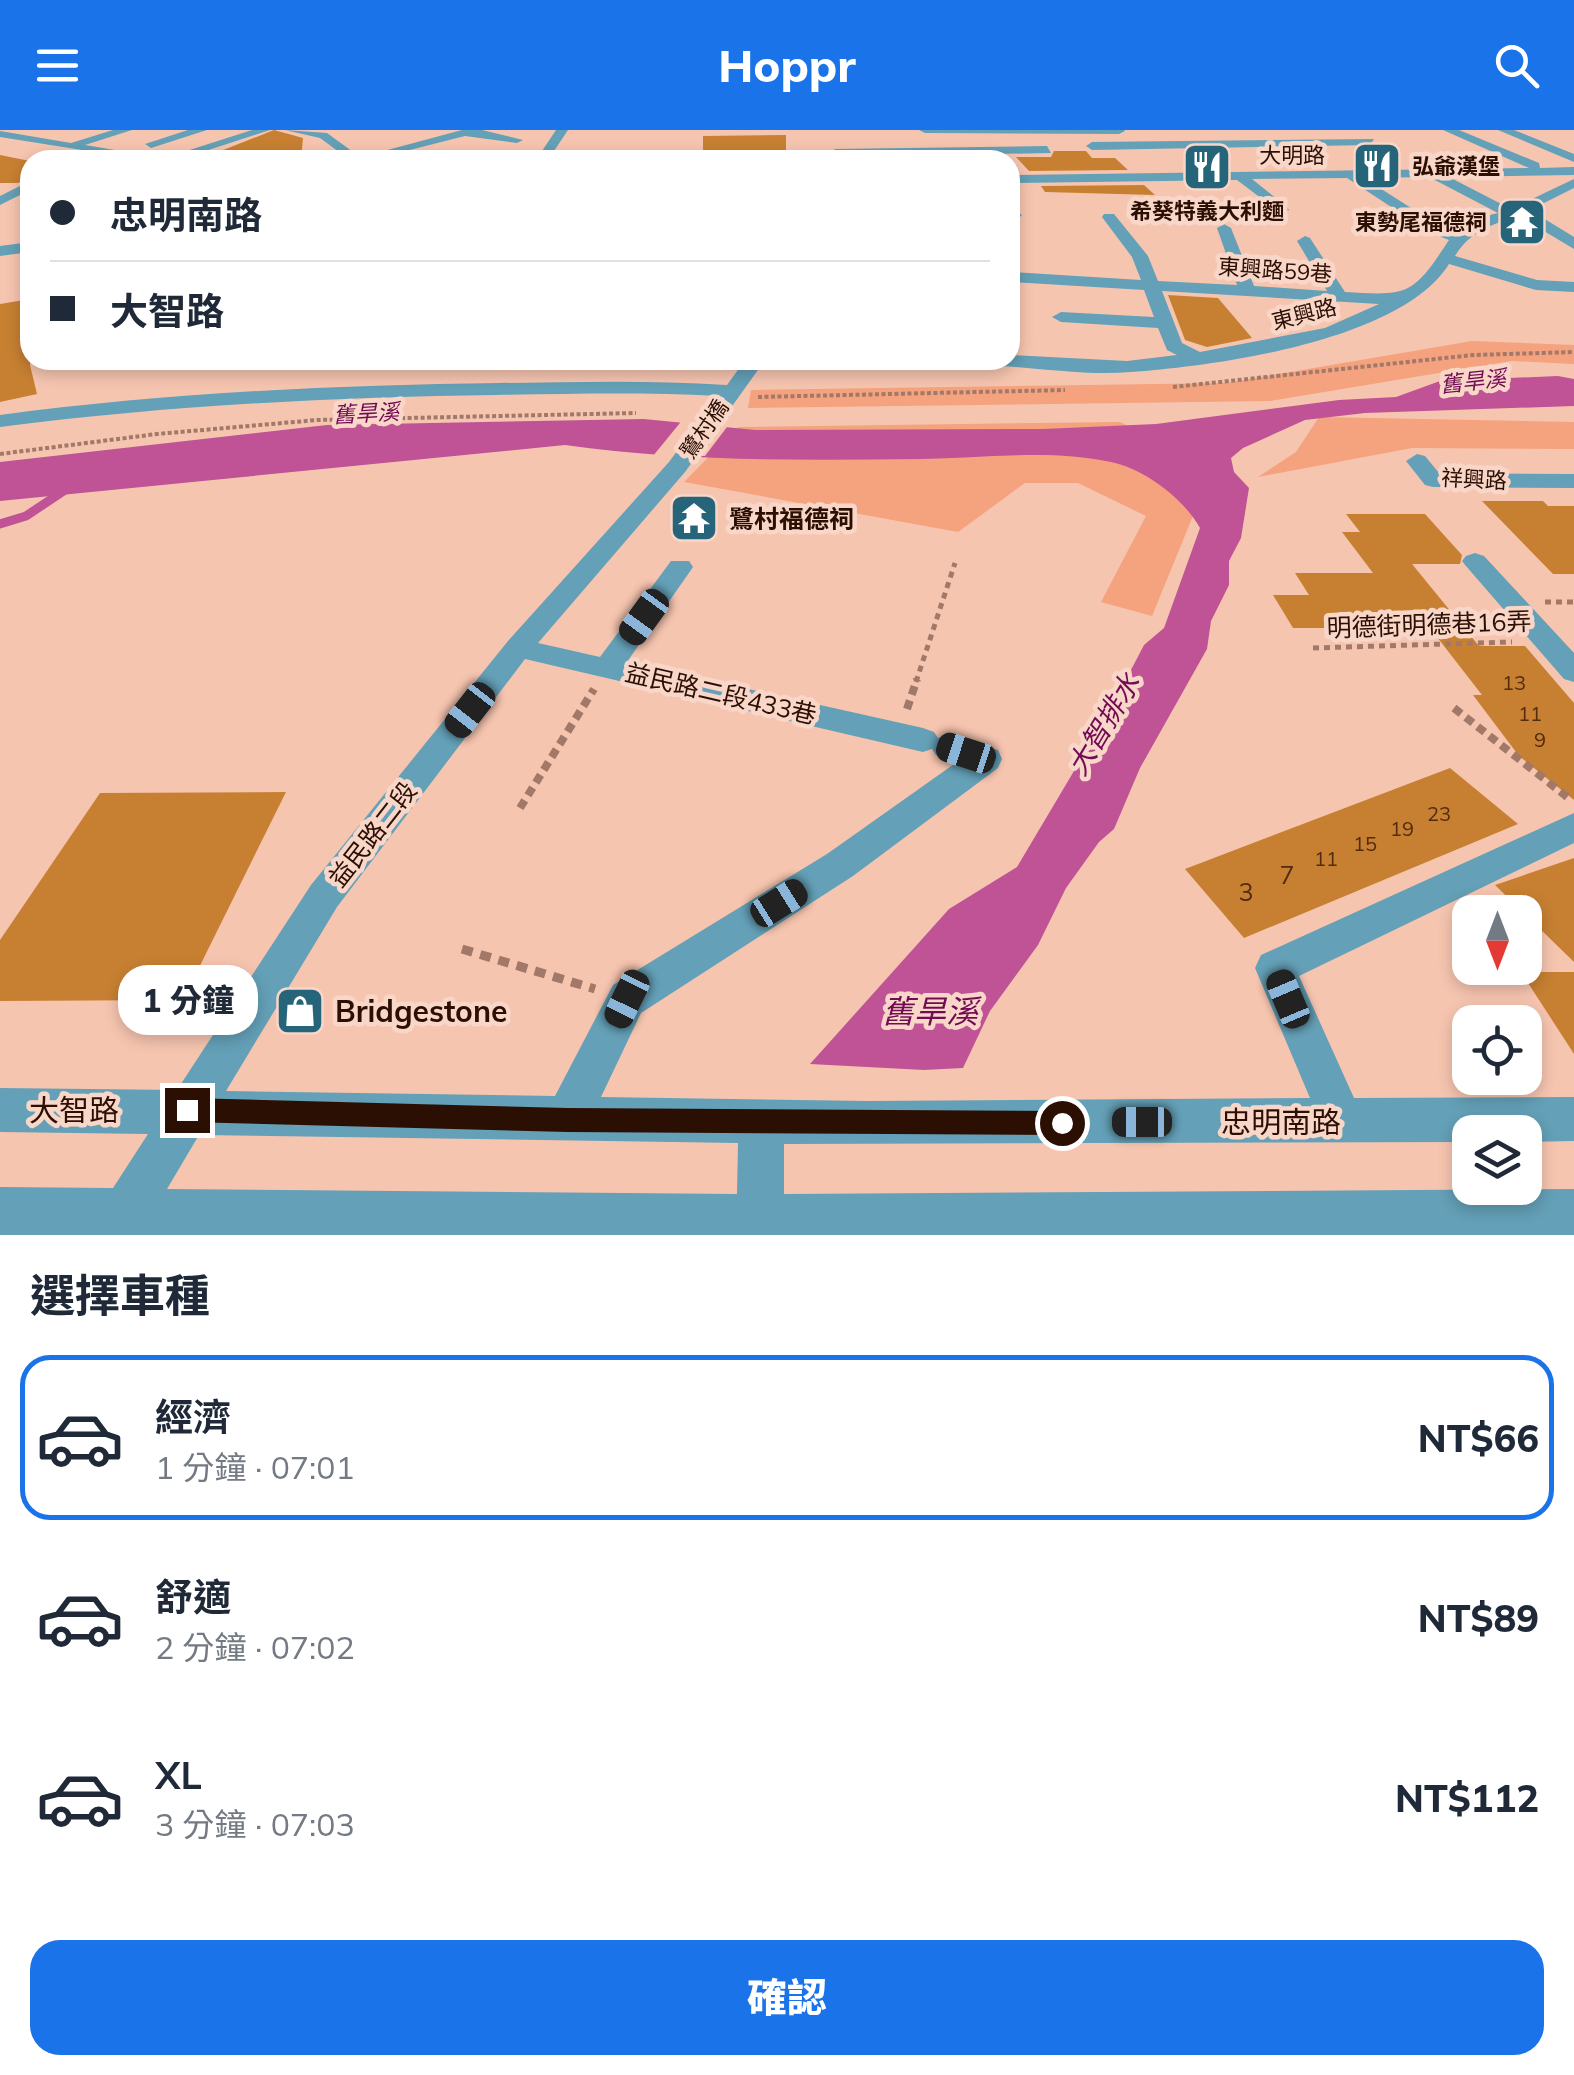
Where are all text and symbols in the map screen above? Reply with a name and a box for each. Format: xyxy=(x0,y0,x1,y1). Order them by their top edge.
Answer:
text: Hoppr xyxy=(718,37,856,93)
icon: menu xyxy=(30,38,85,93)
icon: search xyxy=(1489,38,1544,93)
restaurant icon: 弘爺漢堡 xyxy=(1351,140,1403,192)
restaurant icon: 希葵特義大利麵 xyxy=(1181,141,1233,193)
street label: 大明路 xyxy=(1259,141,1325,169)
place label: 弘爺漢堡 xyxy=(1412,152,1500,180)
text: 忠明南路 xyxy=(110,191,262,239)
temple icon: 東勢尾福德祠 xyxy=(1496,196,1548,248)
place label: 希葵特義大利麵 xyxy=(1130,197,1284,225)
place label: 東勢尾福德祠 xyxy=(1355,208,1487,236)
street label: 東興路59巷 xyxy=(1217,252,1333,288)
text: 大智路 xyxy=(110,287,224,335)
street label: 東興路 xyxy=(1269,292,1339,336)
water label: 舊旱溪 xyxy=(1439,363,1510,398)
street label: 鷺村橋 xyxy=(674,394,734,464)
water label: 舊旱溪 xyxy=(332,397,403,429)
street label: 祥興路 xyxy=(1440,463,1508,495)
temple icon: 鷺村福德祠 xyxy=(668,492,720,544)
place label: 鷺村福德祠 xyxy=(729,503,854,534)
car xyxy=(614,584,674,650)
street label: 明德街明德巷16弄 xyxy=(1326,605,1532,643)
street label: 益民路二段433巷 xyxy=(623,656,819,730)
water label: 大智排水 xyxy=(1059,665,1148,781)
house number: 13 xyxy=(1502,670,1526,695)
car xyxy=(440,677,500,743)
house number: 11 xyxy=(1518,701,1542,726)
house number: 9 xyxy=(1534,727,1546,752)
car xyxy=(933,729,999,777)
street label: 益民路二段 xyxy=(321,775,423,893)
house number: 23 xyxy=(1427,801,1451,826)
house number: 19 xyxy=(1390,816,1414,841)
house number: 15 xyxy=(1353,831,1377,856)
house number: 11 xyxy=(1314,846,1338,871)
house number: 7 xyxy=(1279,859,1295,890)
car xyxy=(746,874,812,932)
house number: 3 xyxy=(1238,876,1254,907)
north arrow xyxy=(1452,895,1542,985)
map controls xyxy=(1452,895,1542,1205)
callout: 1 分鐘 xyxy=(117,965,257,1035)
car xyxy=(600,965,654,1033)
car xyxy=(1262,966,1314,1032)
text: 1 分鐘 xyxy=(142,980,234,1020)
shop icon: Bridgestone xyxy=(274,985,326,1037)
water label: 舊旱溪 xyxy=(882,991,982,1031)
place label: Bridgestone xyxy=(335,992,507,1030)
button: locate xyxy=(1452,1005,1542,1095)
route end xyxy=(165,1088,210,1133)
street label: 大智路 xyxy=(29,1091,119,1129)
route start xyxy=(1040,1101,1085,1146)
street label: 忠明南路 xyxy=(1221,1103,1341,1141)
car xyxy=(1112,1107,1172,1137)
button: layers xyxy=(1452,1115,1542,1205)
text: 選擇車種 xyxy=(30,1267,210,1323)
icon: car xyxy=(35,1393,125,1483)
text: 經濟 xyxy=(155,1393,231,1441)
text: NT$66 xyxy=(1418,1414,1539,1462)
text: 1 分鐘 · 07:01 xyxy=(155,1447,355,1487)
icon: car xyxy=(35,1573,125,1663)
text: 舒適 xyxy=(155,1573,231,1621)
text: NT$89 xyxy=(1418,1594,1539,1642)
text: 2 分鐘 · 07:02 xyxy=(155,1627,355,1667)
text: XL xyxy=(155,1751,202,1799)
icon: car xyxy=(35,1753,125,1843)
text: NT$112 xyxy=(1395,1774,1539,1822)
text: 3 分鐘 · 07:03 xyxy=(155,1804,355,1844)
button: 確認 xyxy=(30,1940,1544,2055)

